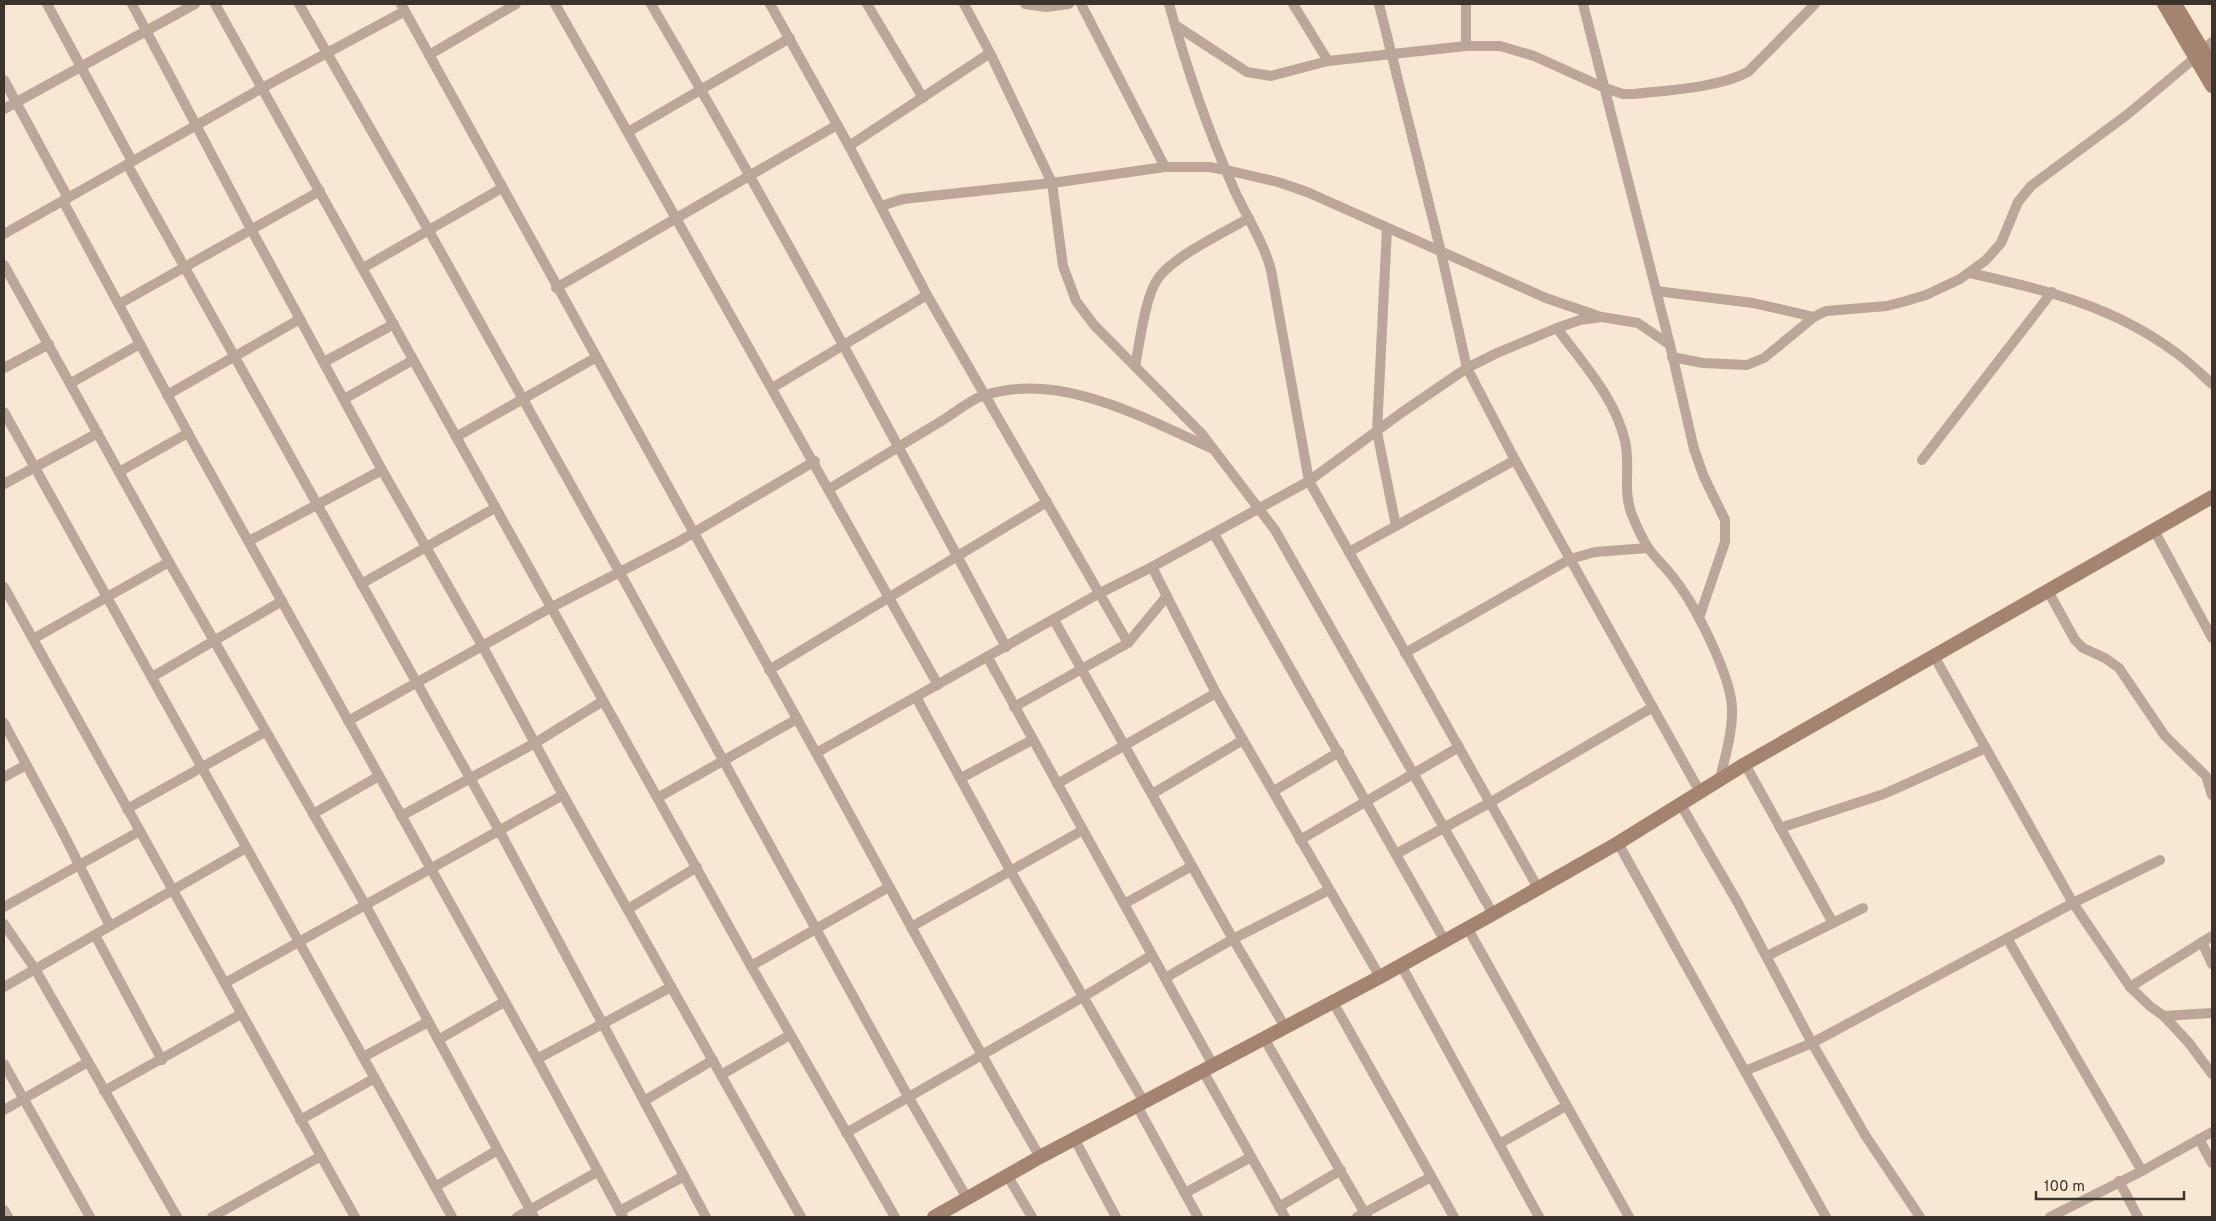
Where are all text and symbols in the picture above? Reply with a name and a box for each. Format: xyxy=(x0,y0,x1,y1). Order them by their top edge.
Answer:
scale bar xyxy=(2036,1168,2184,1200)
text: 100 m xyxy=(2044,1178,2085,1197)

